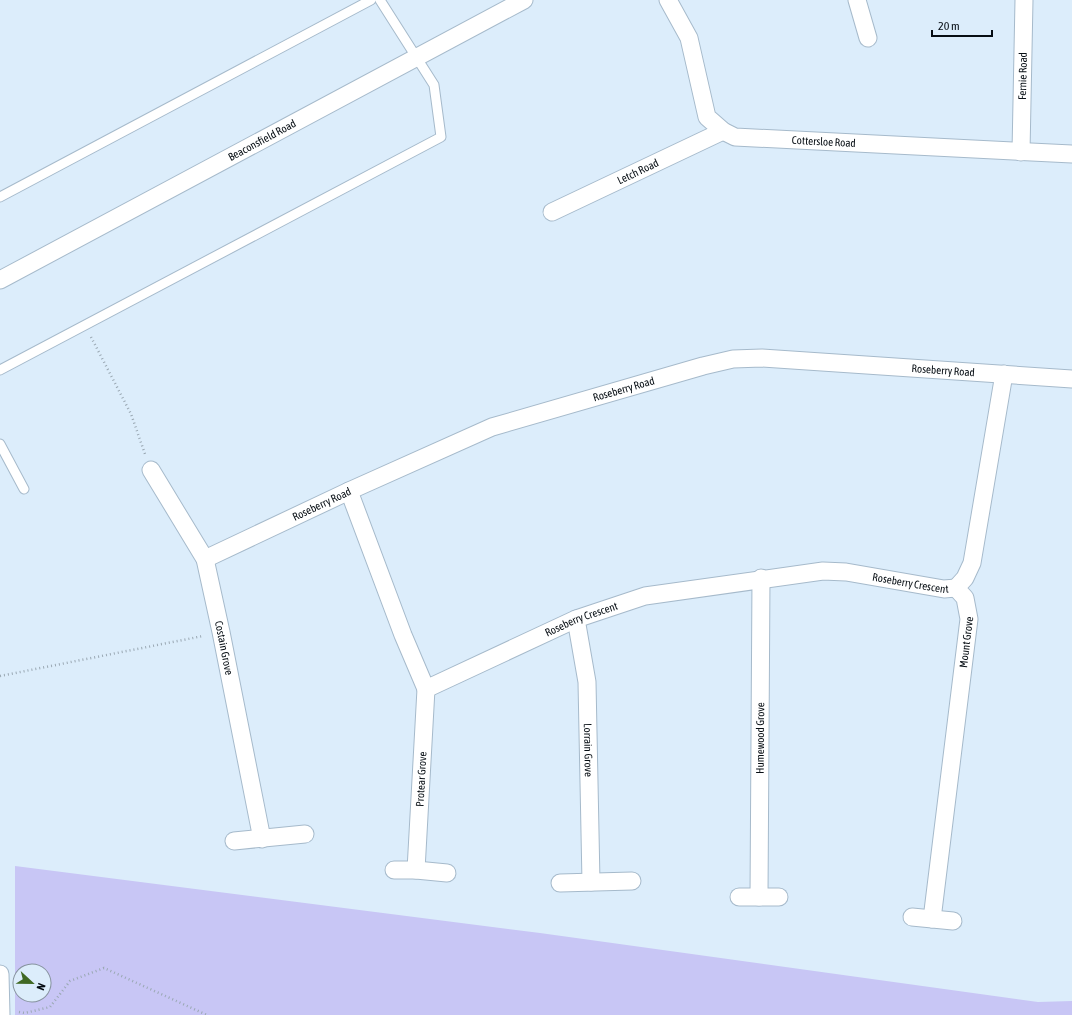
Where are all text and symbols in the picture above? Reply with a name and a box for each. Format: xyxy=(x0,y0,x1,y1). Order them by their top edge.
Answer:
scale bar xyxy=(932,12,992,38)
text: 20 m xyxy=(938,19,960,33)
street label: Fernie Road xyxy=(1016,52,1029,100)
street label: Beaconsfield Road xyxy=(226,117,298,163)
street label: Cottersloe Road xyxy=(791,134,856,149)
street label: Letch Road xyxy=(615,156,660,186)
street label: Roseberry Road xyxy=(911,362,975,378)
street label: Roseberry Road xyxy=(592,374,656,403)
street label: Roseberry Road xyxy=(290,485,353,523)
street label: Roseberry Crescent xyxy=(872,571,949,595)
street label: Roseberry Crescent xyxy=(543,600,619,639)
street label: Mount Grove xyxy=(957,616,975,668)
street label: Costain Grove xyxy=(213,619,235,676)
street label: Humewood Grove xyxy=(754,702,766,774)
street label: Lorrain Grove xyxy=(582,723,595,777)
street label: Protear Grove xyxy=(414,751,429,807)
north arrow xyxy=(12,963,52,1003)
text: N xyxy=(34,981,48,992)

